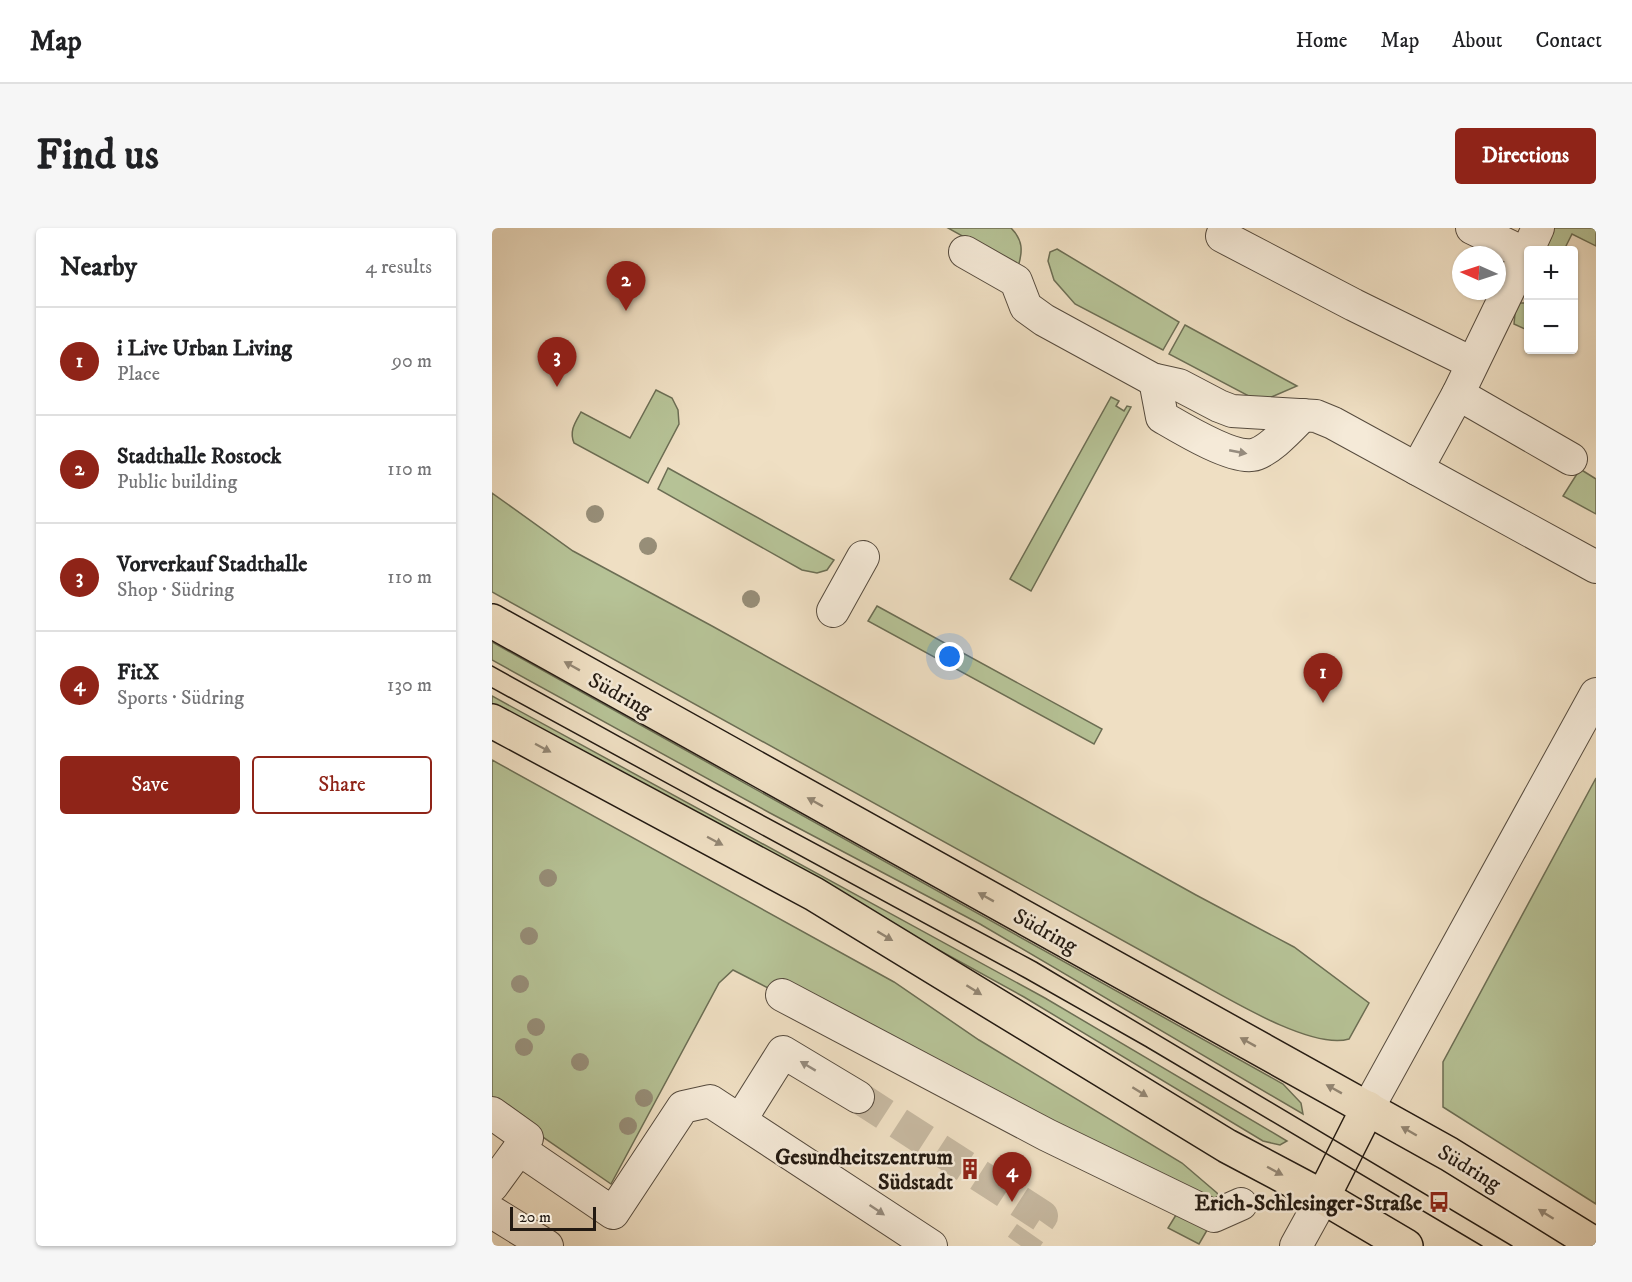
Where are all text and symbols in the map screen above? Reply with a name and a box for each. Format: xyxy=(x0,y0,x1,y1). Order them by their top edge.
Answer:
text: Map xyxy=(30,24,82,59)
text: Home xyxy=(1296,28,1348,54)
text: Map xyxy=(1381,28,1419,54)
text: About xyxy=(1452,28,1503,54)
text: Contact xyxy=(1536,28,1602,54)
button: Directions xyxy=(1455,128,1596,184)
text: Find us xyxy=(36,130,159,182)
north arrow xyxy=(1452,246,1506,300)
map controls xyxy=(1524,246,1578,354)
button: + xyxy=(1524,246,1578,300)
text: Nearby xyxy=(60,251,137,284)
text: 4 results xyxy=(365,255,432,280)
pin: 2 xyxy=(606,262,646,311)
button: − xyxy=(1524,300,1578,354)
text: i Live Urban Living xyxy=(117,335,292,362)
pin: 3 xyxy=(538,338,576,387)
text: 1 xyxy=(76,349,83,374)
text: 90 m xyxy=(392,349,432,374)
text: Place xyxy=(117,362,160,387)
text: Stadthalle Rostock xyxy=(117,443,282,470)
one-way arrow xyxy=(1229,448,1248,457)
text: 2 xyxy=(75,457,84,482)
text: 110 m xyxy=(387,457,432,482)
text: Public building xyxy=(117,470,237,495)
text: Vorverkauf Stadthalle xyxy=(117,551,307,578)
text: 3 xyxy=(76,565,83,590)
text: 110 m xyxy=(387,565,432,590)
text: Shop · Südring xyxy=(117,578,234,603)
your location xyxy=(935,642,964,671)
pin: 1 xyxy=(1304,654,1342,703)
text: FitX xyxy=(117,659,159,686)
one-way arrow xyxy=(563,661,580,671)
street label: Südring xyxy=(583,667,657,724)
text: 4 xyxy=(74,673,85,698)
text: 130 m xyxy=(387,673,432,698)
text: Sports · Südring xyxy=(117,686,244,711)
one-way arrow xyxy=(535,743,552,753)
button: Save xyxy=(60,756,240,814)
button: Share xyxy=(252,756,432,814)
one-way arrow xyxy=(807,797,824,807)
one-way arrow xyxy=(707,836,724,846)
one-way arrow xyxy=(978,891,994,902)
street label: Südring xyxy=(1008,903,1082,960)
one-way arrow xyxy=(877,931,893,942)
one-way arrow xyxy=(966,985,982,996)
one-way arrow xyxy=(1240,1037,1257,1047)
one-way arrow xyxy=(800,1061,816,1072)
one-way arrow xyxy=(1325,1084,1342,1094)
one-way arrow xyxy=(1132,1087,1148,1098)
one-way arrow xyxy=(1400,1126,1417,1136)
street label: Südring xyxy=(1433,1139,1506,1198)
place label: Gesundheitszentrum Südstadt xyxy=(775,1144,953,1196)
pin: 4 xyxy=(992,1152,1032,1202)
building icon: Gesundheitszentrum Südstadt xyxy=(958,1157,982,1181)
one-way arrow xyxy=(1267,1166,1284,1176)
place label: Erich-Schlesinger-Straße xyxy=(1194,1190,1422,1217)
bus stop icon: Erich-Schlesinger-Straße xyxy=(1427,1190,1451,1214)
scale bar xyxy=(510,1204,596,1232)
one-way arrow xyxy=(869,1204,885,1215)
text: 20 m xyxy=(519,1207,551,1227)
one-way arrow xyxy=(1538,1208,1555,1219)

